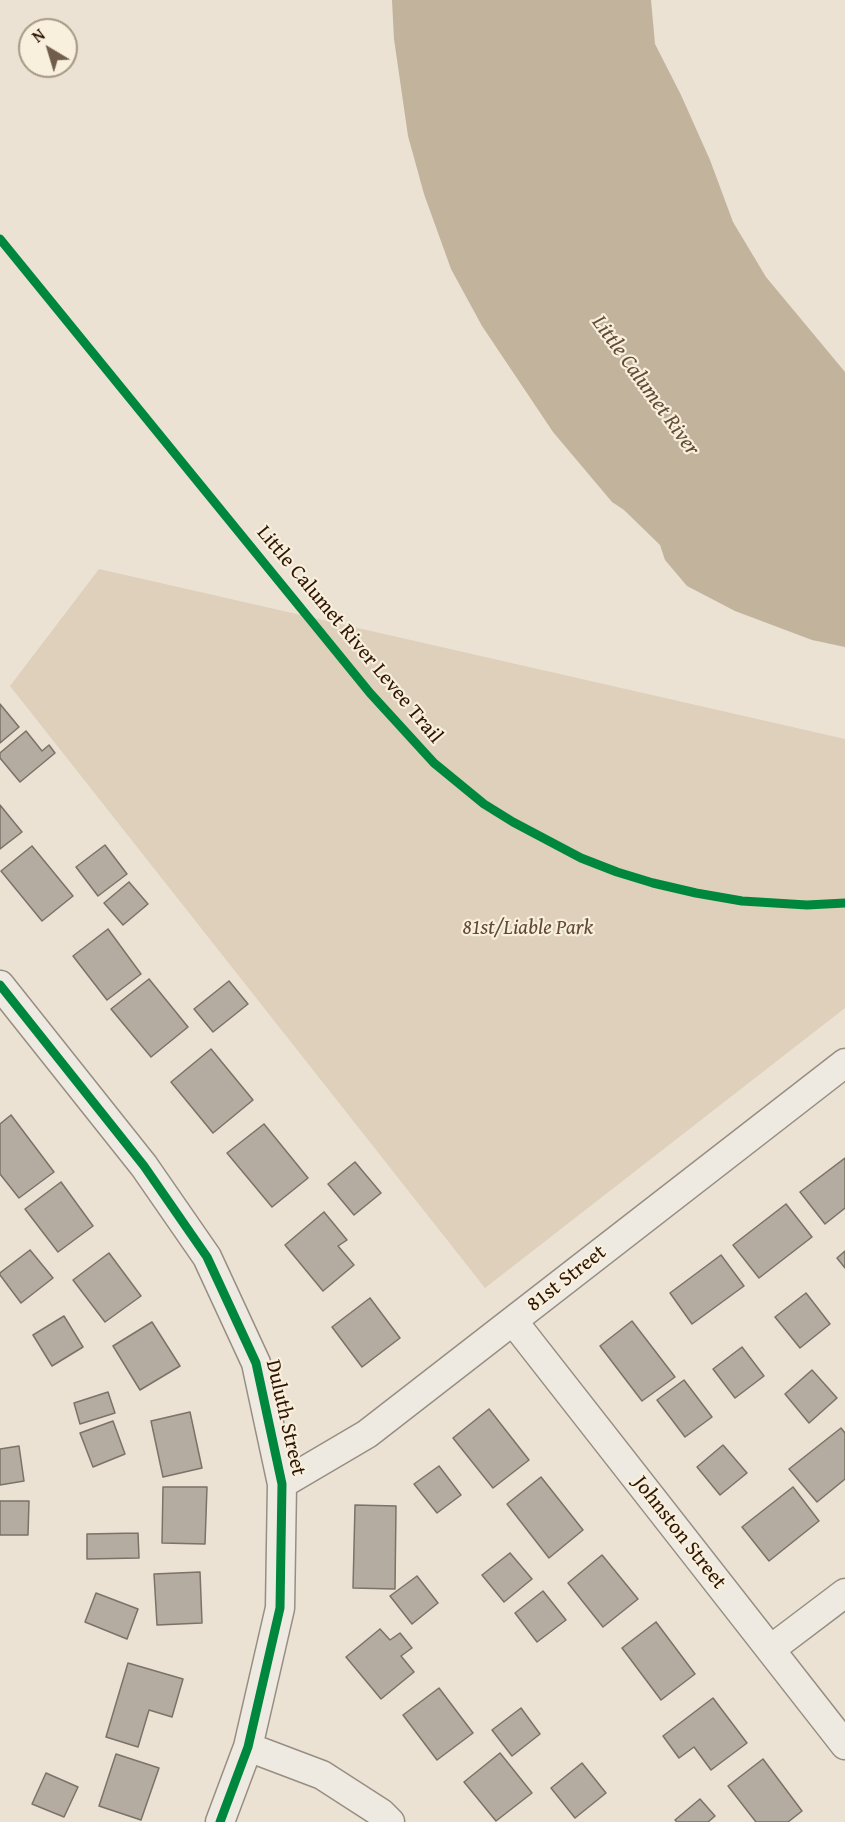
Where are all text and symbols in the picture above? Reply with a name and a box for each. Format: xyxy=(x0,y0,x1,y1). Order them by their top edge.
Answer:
north arrow xyxy=(18,18,78,78)
text: N xyxy=(27,23,50,48)
water label: Little Calumet River xyxy=(585,311,705,461)
street label: Little Calumet River Levee Trail xyxy=(251,521,447,749)
park label: 81st/Liable Park xyxy=(463,916,593,942)
street label: 81st Street xyxy=(522,1240,612,1318)
street label: Duluth Street xyxy=(259,1358,311,1478)
street label: Johnston Street xyxy=(627,1471,731,1595)

